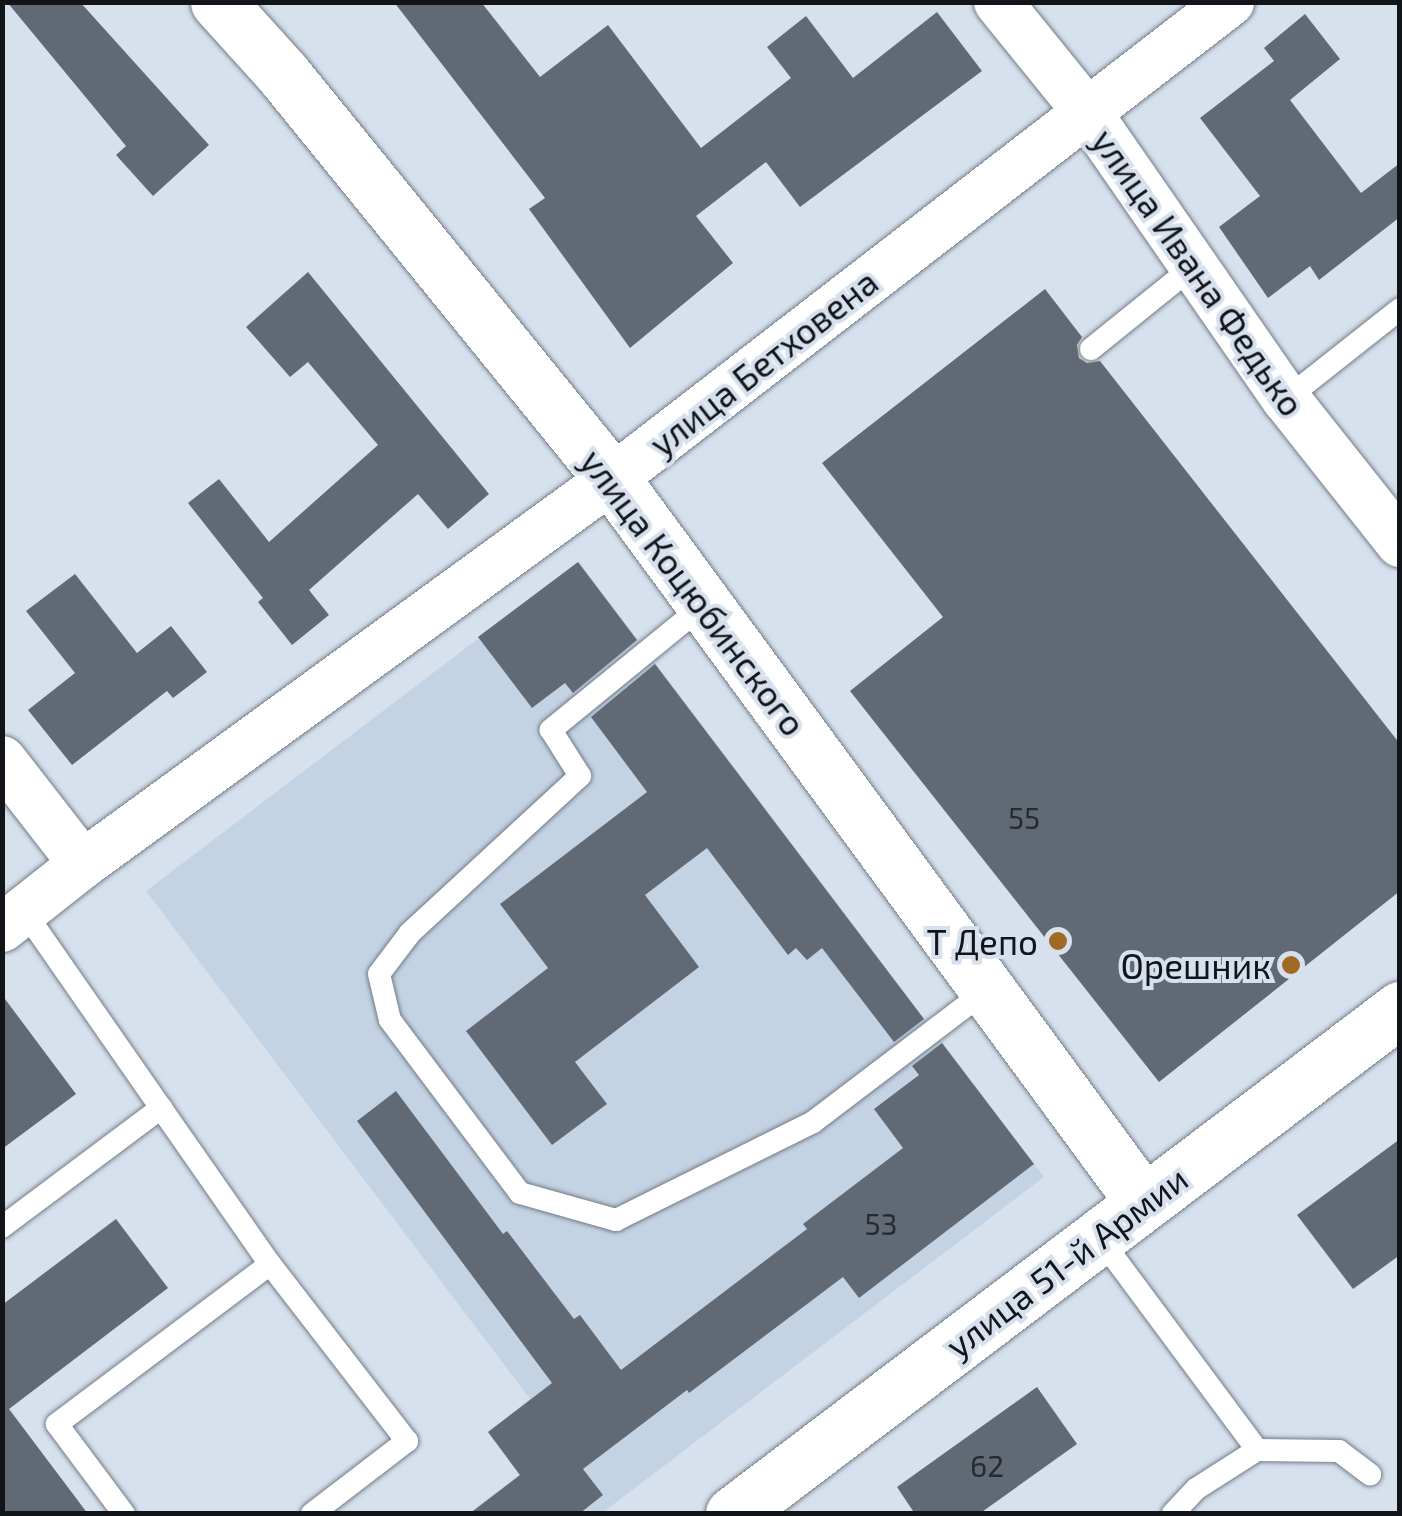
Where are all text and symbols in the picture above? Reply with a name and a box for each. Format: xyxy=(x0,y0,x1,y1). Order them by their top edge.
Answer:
street label: улица Ивана Федько xyxy=(1084,120,1314,424)
street label: улица Бетховена xyxy=(641,260,885,464)
street label: улица Коцюбинского xyxy=(573,441,815,743)
house number: 55 xyxy=(1008,799,1040,835)
place label: Т Депо xyxy=(927,920,1038,962)
marker: Т Депо xyxy=(1047,930,1069,952)
place label: Орешник xyxy=(1120,944,1271,986)
marker: Орешник xyxy=(1280,954,1302,976)
street label: улица 51-й Армии xyxy=(937,1156,1195,1366)
house number: 53 xyxy=(865,1205,897,1241)
house number: 62 xyxy=(970,1447,1004,1483)

